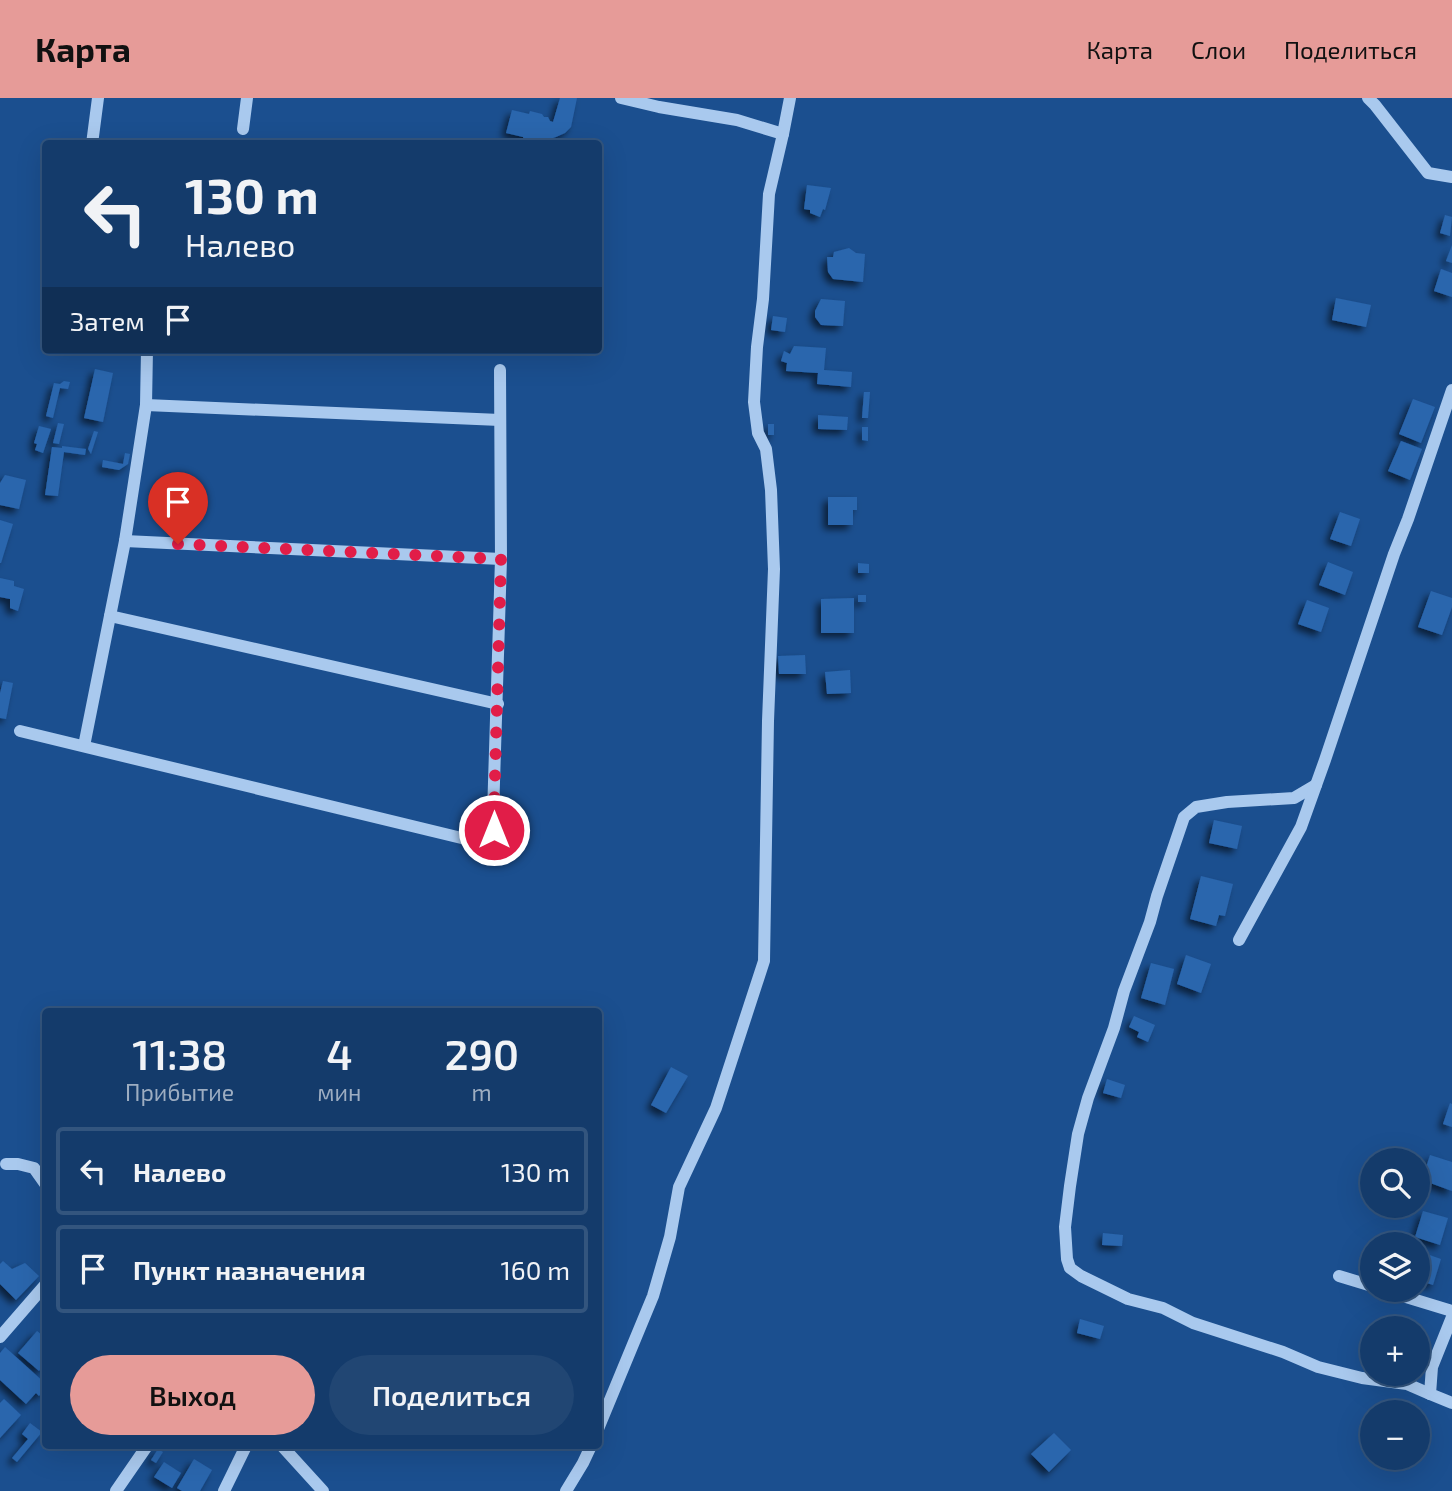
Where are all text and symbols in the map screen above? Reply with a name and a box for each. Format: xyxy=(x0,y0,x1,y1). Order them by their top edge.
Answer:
text: Карта xyxy=(35,29,131,69)
text: Карта xyxy=(1086,35,1153,64)
text: Слои xyxy=(1191,35,1246,64)
text: Поделиться xyxy=(1284,35,1417,64)
text: 130 m xyxy=(185,165,319,224)
icon: left xyxy=(70,168,161,259)
text: Налево xyxy=(185,225,295,263)
icon: arrive xyxy=(159,301,197,339)
text: Затем xyxy=(70,305,145,336)
pin xyxy=(148,472,208,544)
icon: arrive xyxy=(159,483,197,521)
position arrow xyxy=(457,793,531,867)
text: 11:38 xyxy=(132,1028,227,1078)
text: 4 xyxy=(326,1028,353,1078)
text: 290 xyxy=(444,1028,519,1078)
text: Прибытие xyxy=(125,1078,234,1106)
text: мин xyxy=(317,1078,361,1106)
text: m xyxy=(472,1078,492,1106)
map controls xyxy=(1360,1148,1430,1470)
button: search xyxy=(1360,1148,1430,1218)
icon: left xyxy=(74,1152,112,1190)
text: Налево xyxy=(133,1156,226,1187)
text: 130 m xyxy=(501,1156,570,1187)
button: layers xyxy=(1360,1232,1430,1302)
icon: arrive xyxy=(74,1250,112,1288)
text: Пункт назначения xyxy=(133,1254,366,1285)
text: 160 m xyxy=(501,1254,570,1285)
button: + xyxy=(1360,1316,1430,1386)
button: Выход xyxy=(70,1355,315,1435)
button: Поделиться xyxy=(329,1355,574,1435)
button: − xyxy=(1360,1400,1430,1470)

